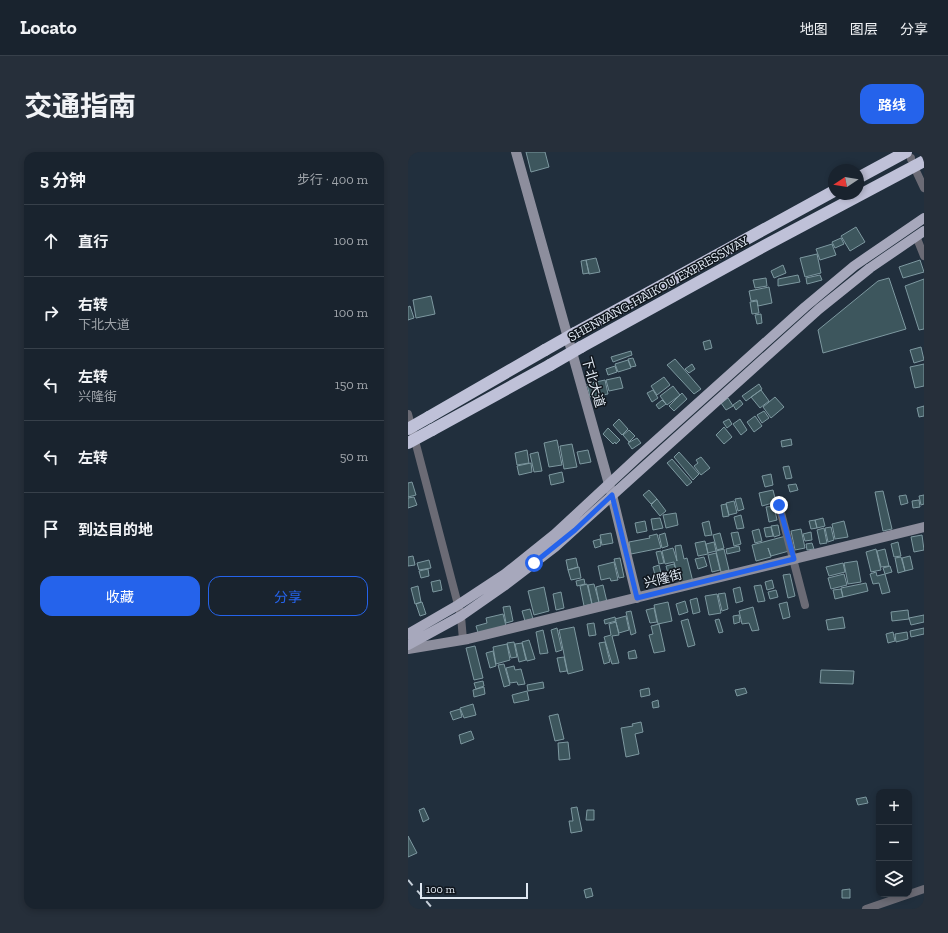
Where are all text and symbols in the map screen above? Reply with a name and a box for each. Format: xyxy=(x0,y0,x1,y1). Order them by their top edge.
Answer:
text: Locato xyxy=(20,16,77,39)
text: 地图 xyxy=(800,21,828,38)
text: 图层 xyxy=(850,21,878,38)
text: 分享 xyxy=(900,21,928,38)
button: 路线 xyxy=(860,84,924,124)
text: 交通指南 xyxy=(24,90,136,123)
north arrow xyxy=(828,164,864,200)
text: 5 分钟 xyxy=(40,170,86,190)
text: 步行 · 400 m xyxy=(297,172,368,187)
icon: ahead xyxy=(40,230,62,252)
text: 直行 xyxy=(78,233,108,251)
text: 100 m xyxy=(334,233,368,248)
street label: SHENYANG-HAIKOU EXPRESSWAY xyxy=(566,233,751,344)
text: 右转 xyxy=(78,296,108,314)
icon: right xyxy=(40,302,62,324)
text: 100 m xyxy=(334,305,368,320)
text: 下北大道 xyxy=(78,317,130,332)
street label: 下北大道 xyxy=(579,355,608,409)
text: 左转 xyxy=(78,368,108,386)
icon: left xyxy=(40,374,62,396)
text: 150 m xyxy=(335,377,368,392)
text: 兴隆街 xyxy=(78,389,117,404)
icon: left xyxy=(40,446,62,468)
text: 左转 xyxy=(78,449,108,467)
text: 50 m xyxy=(340,449,368,464)
route end xyxy=(770,496,788,514)
icon: arrive xyxy=(40,518,62,540)
text: 到达目的地 xyxy=(78,521,153,539)
route start xyxy=(525,554,543,572)
street label: 兴隆街 xyxy=(642,566,684,590)
button: 收藏 xyxy=(40,576,200,616)
button: 分享 xyxy=(208,576,368,616)
map controls xyxy=(876,789,912,897)
button: + xyxy=(876,789,912,825)
button: − xyxy=(876,825,912,861)
button: layers xyxy=(876,861,912,897)
scale bar xyxy=(420,881,528,900)
text: 100 m xyxy=(426,883,455,896)

